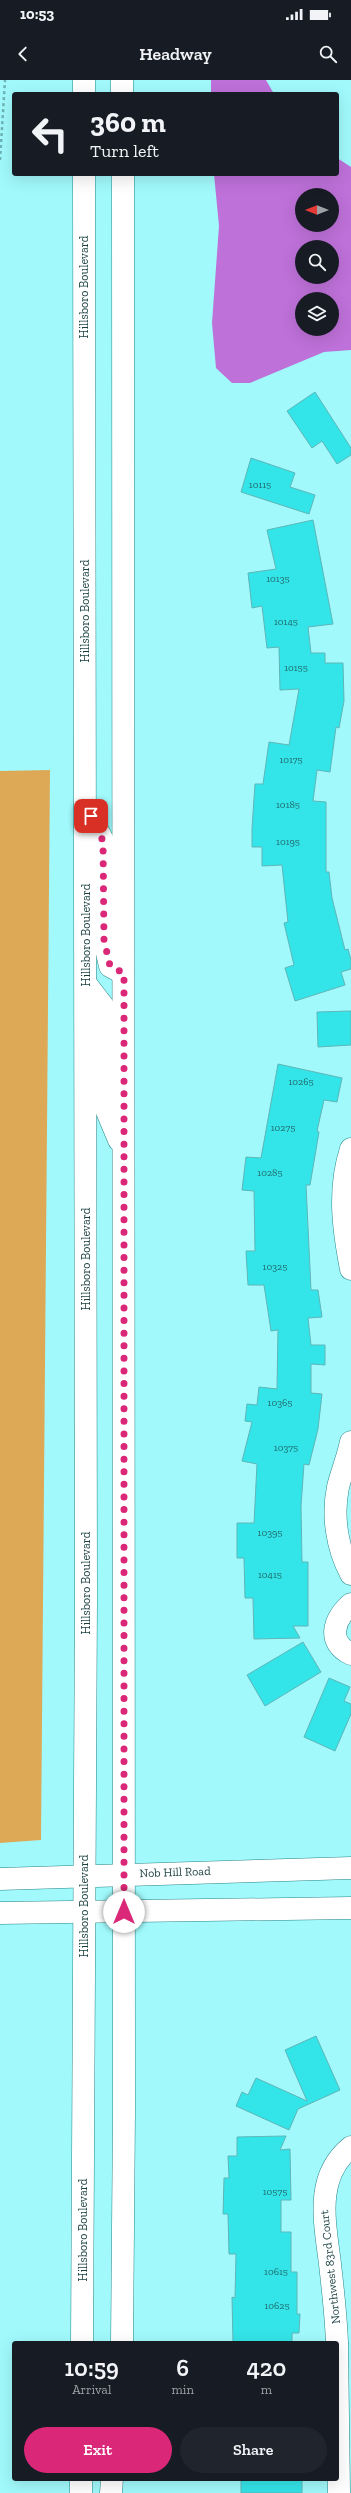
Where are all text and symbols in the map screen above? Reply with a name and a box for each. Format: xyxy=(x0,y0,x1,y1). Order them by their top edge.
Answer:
text: 10:53 xyxy=(20,5,54,23)
icon: back xyxy=(12,43,34,65)
text: Headway xyxy=(139,43,212,65)
icon: search xyxy=(317,43,339,65)
text: 360 m xyxy=(90,106,166,139)
icon: left xyxy=(24,108,76,160)
text: Turn left xyxy=(90,140,159,162)
north arrow xyxy=(295,188,339,232)
map controls xyxy=(295,188,339,336)
street label: Hillsboro Boulevard xyxy=(77,235,91,338)
button: search xyxy=(295,240,339,284)
button: layers xyxy=(295,292,339,336)
house number: 10115 xyxy=(249,479,271,491)
street label: Hillsboro Boulevard xyxy=(78,559,92,662)
house number: 10135 xyxy=(266,573,290,585)
house number: 10145 xyxy=(274,616,298,628)
house number: 10155 xyxy=(284,662,308,674)
house number: 10175 xyxy=(279,754,303,766)
pin xyxy=(74,799,108,833)
house number: 10185 xyxy=(276,799,300,811)
icon: arrive xyxy=(80,805,102,827)
house number: 10195 xyxy=(276,836,300,848)
street label: Hillsboro Boulevard xyxy=(79,883,93,986)
house number: 10265 xyxy=(288,1076,314,1088)
house number: 10275 xyxy=(271,1122,295,1134)
house number: 10285 xyxy=(257,1167,283,1179)
street label: Hillsboro Boulevard xyxy=(79,1207,93,1310)
house number: 10325 xyxy=(263,1261,287,1273)
house number: 10365 xyxy=(268,1397,292,1409)
house number: 10375 xyxy=(274,1442,298,1454)
house number: 10395 xyxy=(258,1527,282,1539)
street label: Hillsboro Boulevard xyxy=(79,1531,93,1634)
house number: 10415 xyxy=(258,1569,282,1581)
street label: Hillsboro Boulevard xyxy=(77,1854,91,1957)
street label: Nob Hill Road xyxy=(139,1864,211,1880)
position arrow xyxy=(103,1891,145,1933)
street label: Hillsboro Boulevard xyxy=(76,2178,90,2281)
house number: 10575 xyxy=(263,2186,287,2198)
street label: Northwest 83rd Court xyxy=(317,2209,343,2325)
house number: 10615 xyxy=(264,2266,288,2278)
house number: 10625 xyxy=(264,2300,290,2312)
text: 10:59 xyxy=(65,2353,119,2382)
text: 6 xyxy=(176,2353,189,2382)
text: 420 xyxy=(246,2353,286,2382)
text: Arrival xyxy=(72,2382,111,2397)
text: min xyxy=(172,2382,194,2397)
text: m xyxy=(261,2382,272,2397)
button: Exit xyxy=(24,2427,172,2473)
button: Share xyxy=(180,2427,327,2473)

